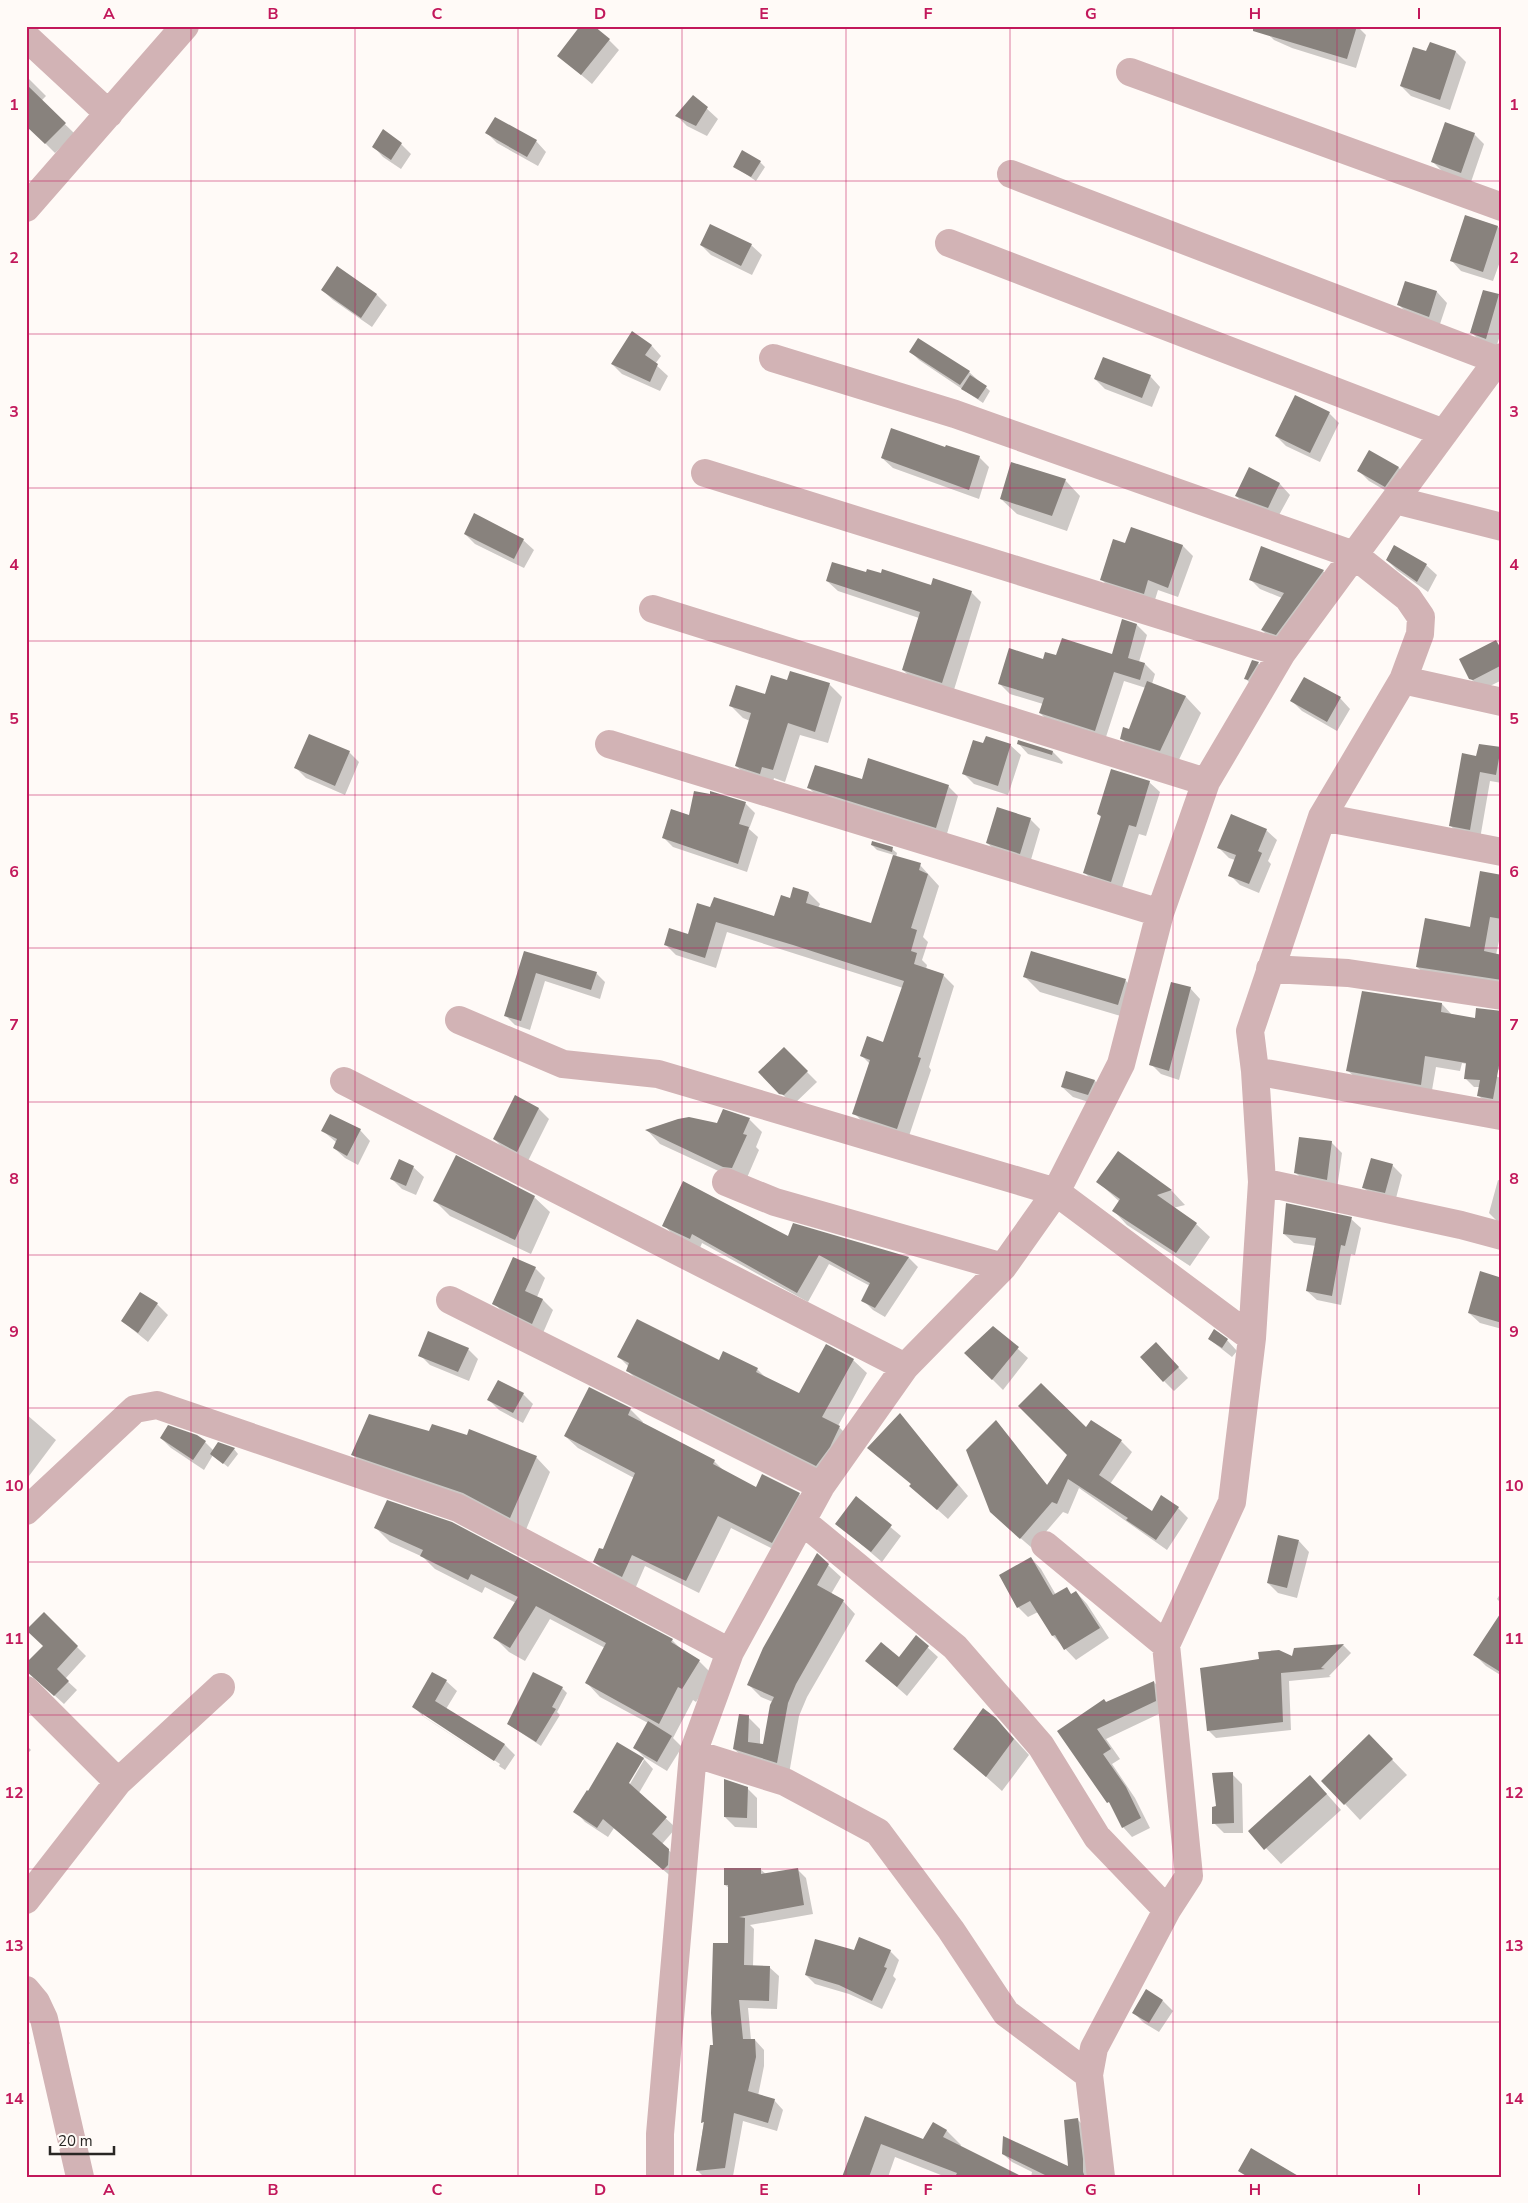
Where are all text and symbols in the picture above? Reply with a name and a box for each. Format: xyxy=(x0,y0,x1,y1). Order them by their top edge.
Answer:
text: A xyxy=(103,3,115,25)
text: B xyxy=(267,3,279,25)
text: C xyxy=(432,3,443,25)
text: D xyxy=(594,3,606,25)
text: E xyxy=(759,3,769,25)
text: F xyxy=(924,3,933,25)
text: G xyxy=(1085,3,1097,25)
text: H xyxy=(1249,3,1261,25)
text: I xyxy=(1417,3,1421,25)
text: 1 xyxy=(9,94,19,116)
text: 1 xyxy=(1509,94,1519,116)
text: 2 xyxy=(9,247,19,269)
text: 2 xyxy=(1509,247,1519,269)
text: 3 xyxy=(9,401,19,423)
text: 3 xyxy=(1509,401,1519,423)
text: 4 xyxy=(9,554,19,576)
text: 4 xyxy=(1509,554,1519,576)
text: 5 xyxy=(9,708,19,730)
text: 5 xyxy=(1509,708,1519,730)
text: 6 xyxy=(9,861,19,883)
text: 6 xyxy=(1509,861,1519,883)
text: 7 xyxy=(9,1014,19,1036)
text: 7 xyxy=(1509,1014,1519,1036)
text: 8 xyxy=(9,1168,19,1190)
text: 8 xyxy=(1509,1168,1519,1190)
text: 9 xyxy=(9,1321,19,1343)
text: 9 xyxy=(1509,1321,1519,1343)
text: 10 xyxy=(4,1475,24,1497)
text: 10 xyxy=(1504,1475,1524,1497)
text: 11 xyxy=(4,1628,24,1650)
text: 11 xyxy=(1504,1628,1524,1650)
text: 12 xyxy=(4,1782,24,1804)
text: 12 xyxy=(1504,1782,1524,1804)
text: 13 xyxy=(4,1935,24,1957)
text: 13 xyxy=(1504,1935,1524,1957)
text: 14 xyxy=(4,2088,24,2110)
text: 14 xyxy=(1504,2088,1524,2110)
scale bar xyxy=(50,2123,114,2155)
text: 20 m xyxy=(58,2131,93,2151)
text: A xyxy=(103,2179,115,2201)
text: B xyxy=(267,2179,279,2201)
text: C xyxy=(432,2179,443,2201)
text: D xyxy=(594,2179,606,2201)
text: E xyxy=(759,2179,769,2201)
text: F xyxy=(924,2179,933,2201)
text: G xyxy=(1085,2179,1097,2201)
text: H xyxy=(1249,2179,1261,2201)
text: I xyxy=(1417,2179,1421,2201)

